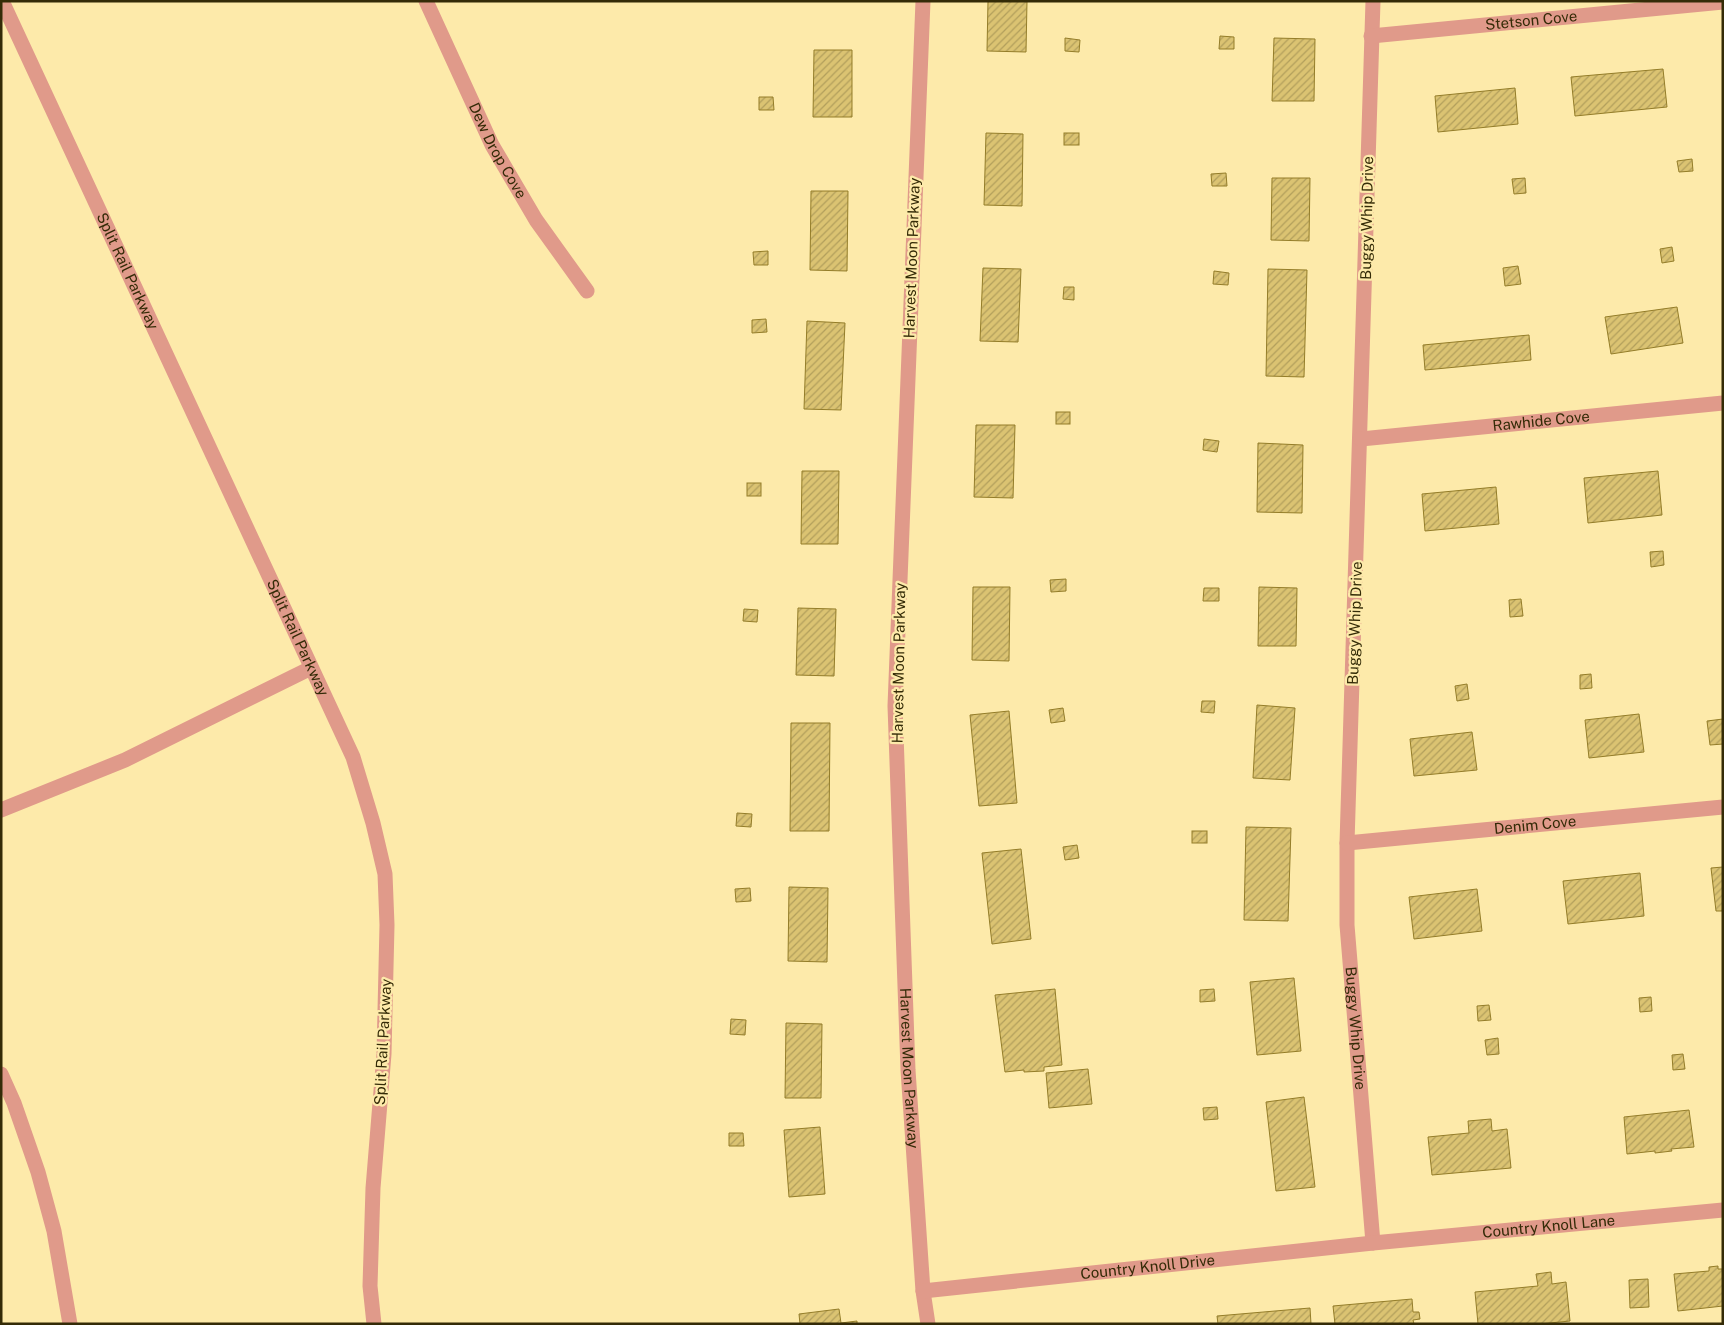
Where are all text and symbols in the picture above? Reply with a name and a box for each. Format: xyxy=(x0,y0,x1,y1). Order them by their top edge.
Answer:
street label: Stetson Cove xyxy=(1484,7,1578,33)
street label: Dew Drop Cove xyxy=(466,100,530,201)
street label: Buggy Whip Drive xyxy=(1357,156,1376,280)
street label: Harvest Moon Parkway xyxy=(900,177,923,339)
street label: Split Rail Parkway xyxy=(94,210,162,332)
street label: Rawhide Cove xyxy=(1492,407,1591,434)
street label: Buggy Whip Drive xyxy=(1344,561,1365,685)
street label: Split Rail Parkway xyxy=(264,576,332,699)
street label: Harvest Moon Parkway xyxy=(889,582,908,744)
street label: Denim Cove xyxy=(1493,812,1577,837)
street label: Buggy Whip Drive xyxy=(1342,966,1369,1091)
street label: Split Rail Parkway xyxy=(371,978,394,1106)
street label: Harvest Moon Parkway xyxy=(897,987,922,1149)
street label: Country Knoll Lane xyxy=(1481,1211,1616,1241)
street label: Country Knoll Drive xyxy=(1079,1251,1216,1282)

